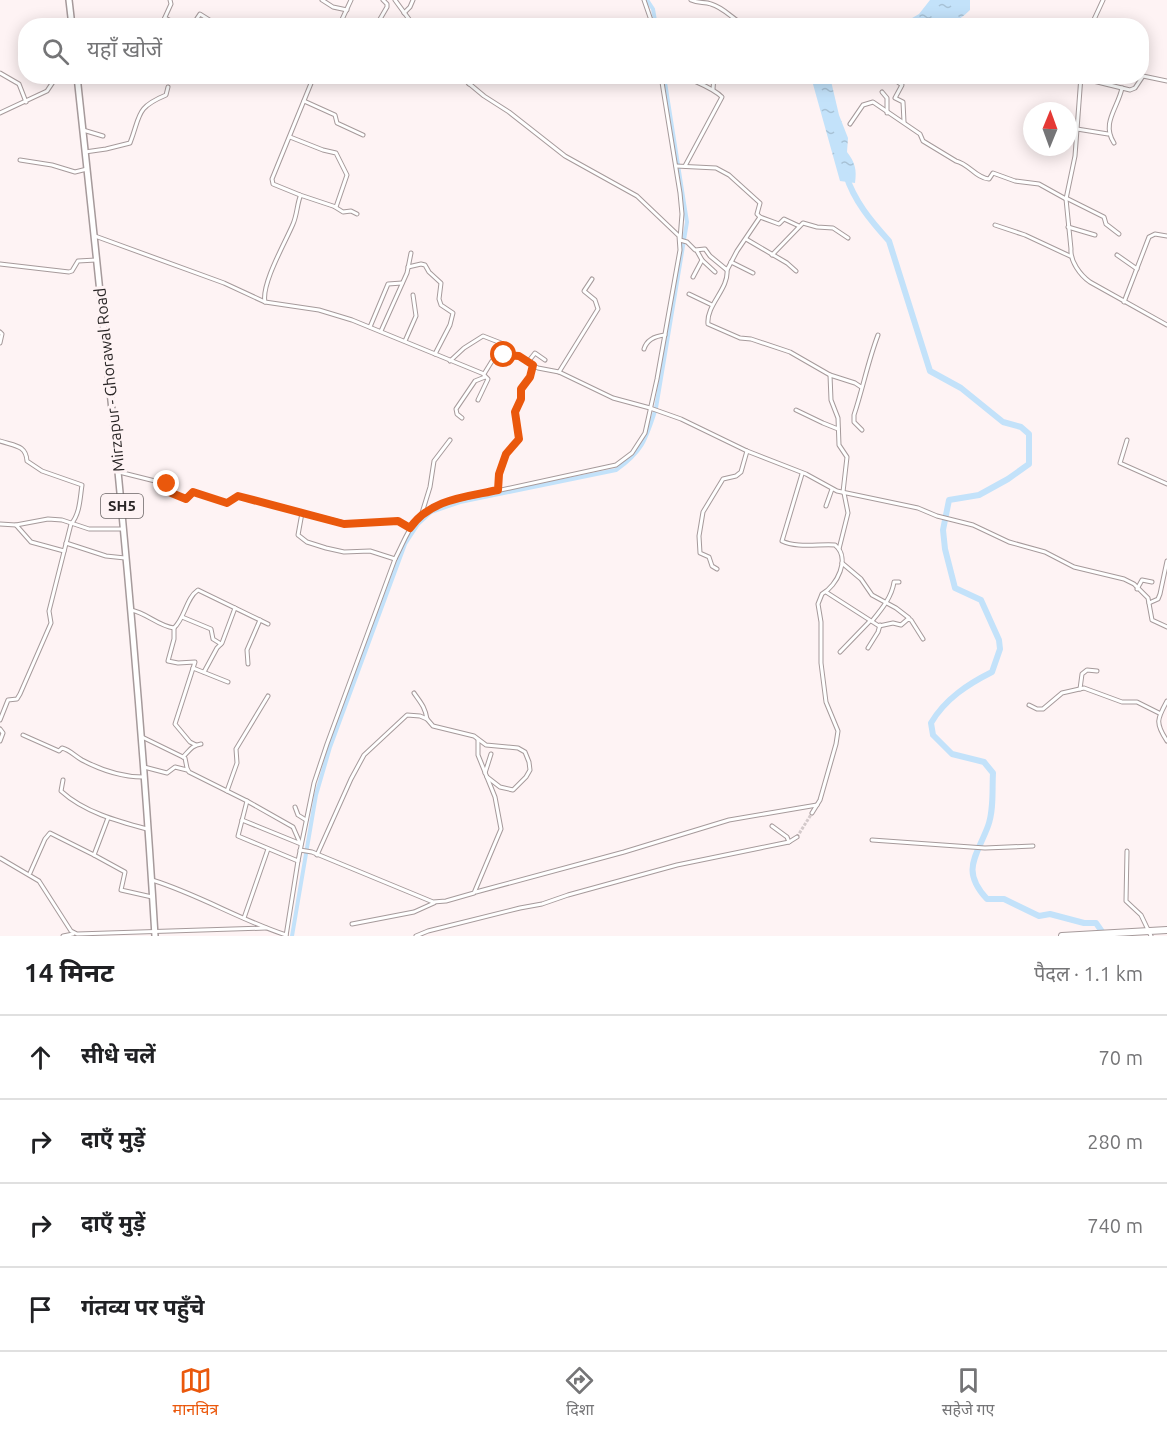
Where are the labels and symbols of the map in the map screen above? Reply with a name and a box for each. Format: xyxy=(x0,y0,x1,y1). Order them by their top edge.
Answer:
north arrow xyxy=(1023,102,1077,156)
street label: Mirzapur - Ghorawal Road xyxy=(90,287,128,473)
route start xyxy=(490,341,516,367)
route end xyxy=(153,470,179,496)
road number: SH5 xyxy=(101,494,143,518)

